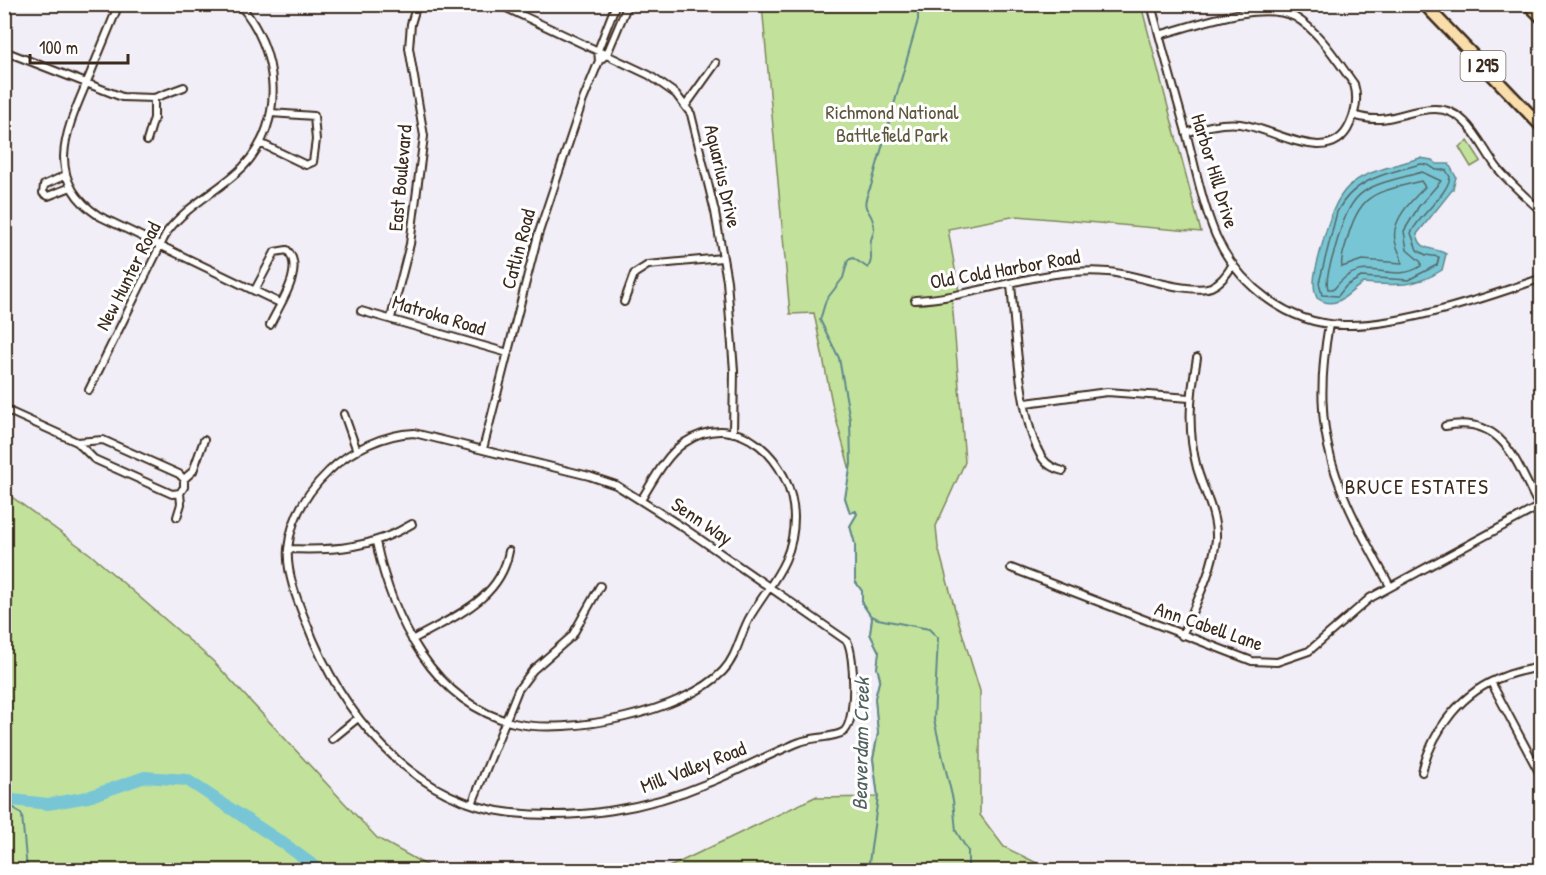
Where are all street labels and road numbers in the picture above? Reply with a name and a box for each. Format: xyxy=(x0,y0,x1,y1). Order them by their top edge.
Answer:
road number: I 295 xyxy=(1460,51,1506,81)
street label: Harbor Hill Drive xyxy=(1185,110,1246,231)
street label: Aquarius Drive xyxy=(699,122,748,230)
street label: East Boulevard xyxy=(381,123,418,232)
street label: Catlin Road xyxy=(494,206,541,292)
street label: New Hunter Road xyxy=(89,217,167,335)
street label: Old Cold Harbor Road xyxy=(928,242,1082,295)
street label: Matroka Road xyxy=(389,288,489,342)
street label: Senn Way xyxy=(666,490,738,551)
street label: Ann Cabell Lane xyxy=(1151,594,1267,657)
street label: Mill Valley Road xyxy=(636,734,750,799)

